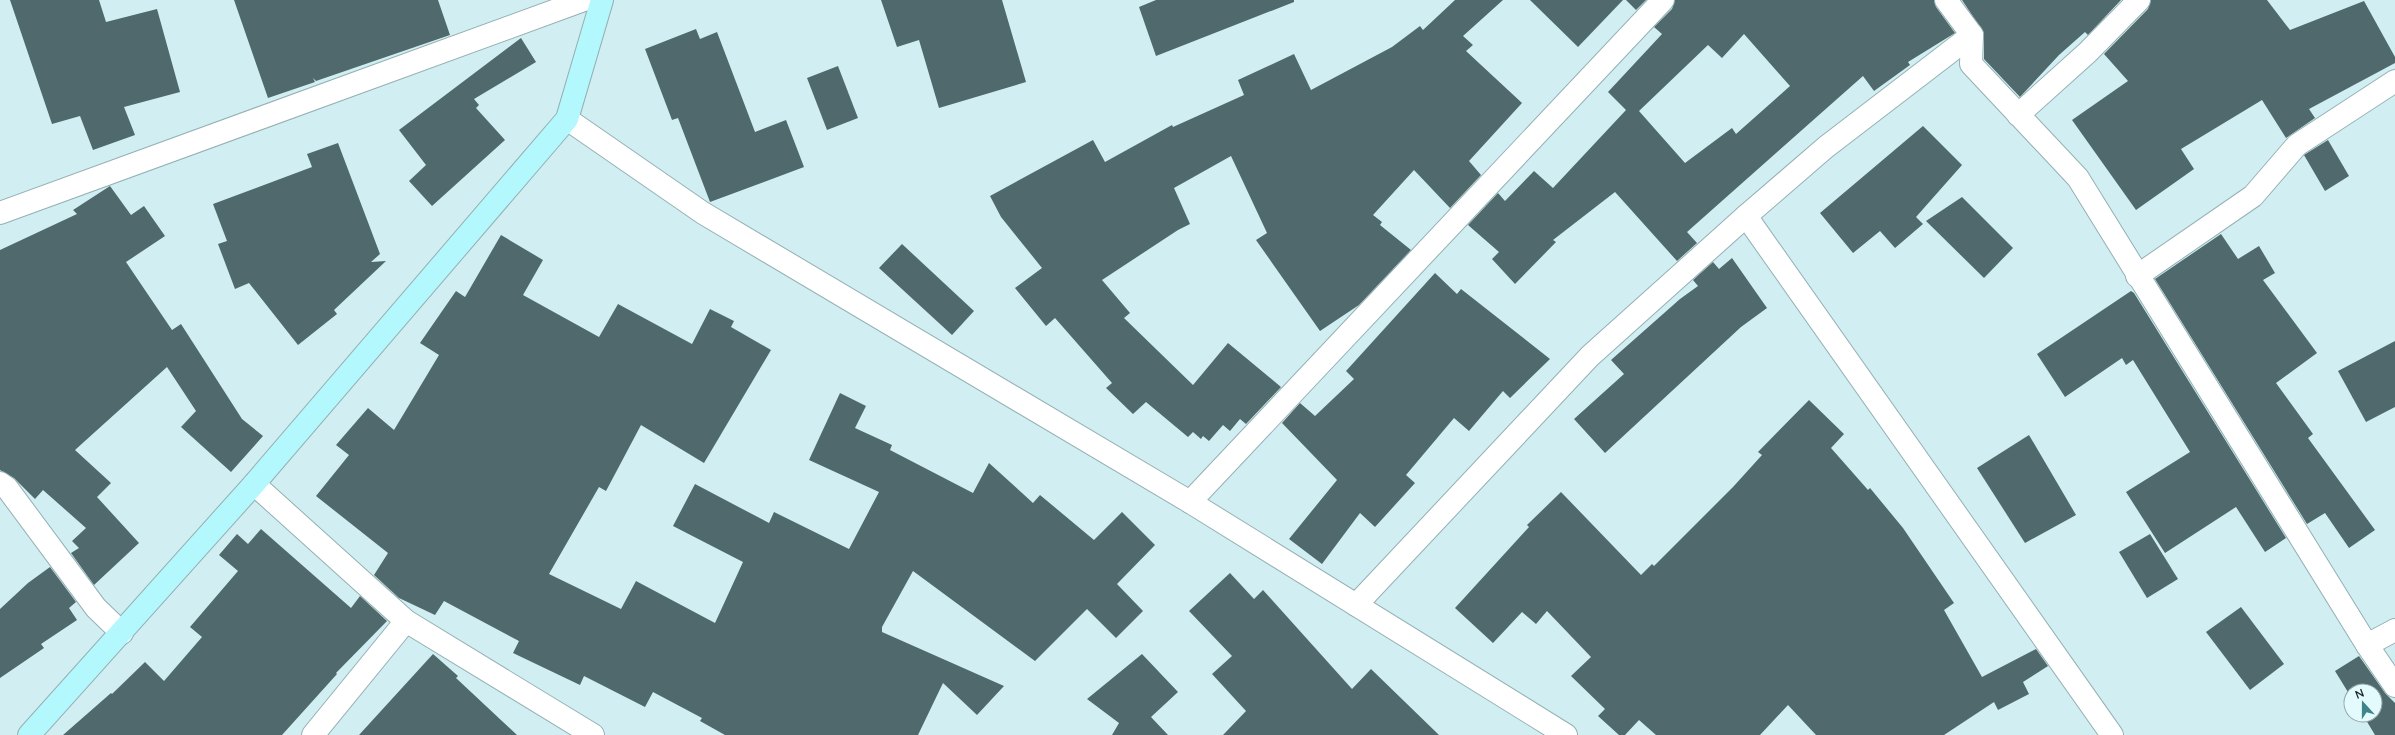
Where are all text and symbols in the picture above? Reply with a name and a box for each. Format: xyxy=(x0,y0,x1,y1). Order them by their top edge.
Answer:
north arrow xyxy=(2343,683,2383,723)
text: N xyxy=(2353,686,2366,701)

